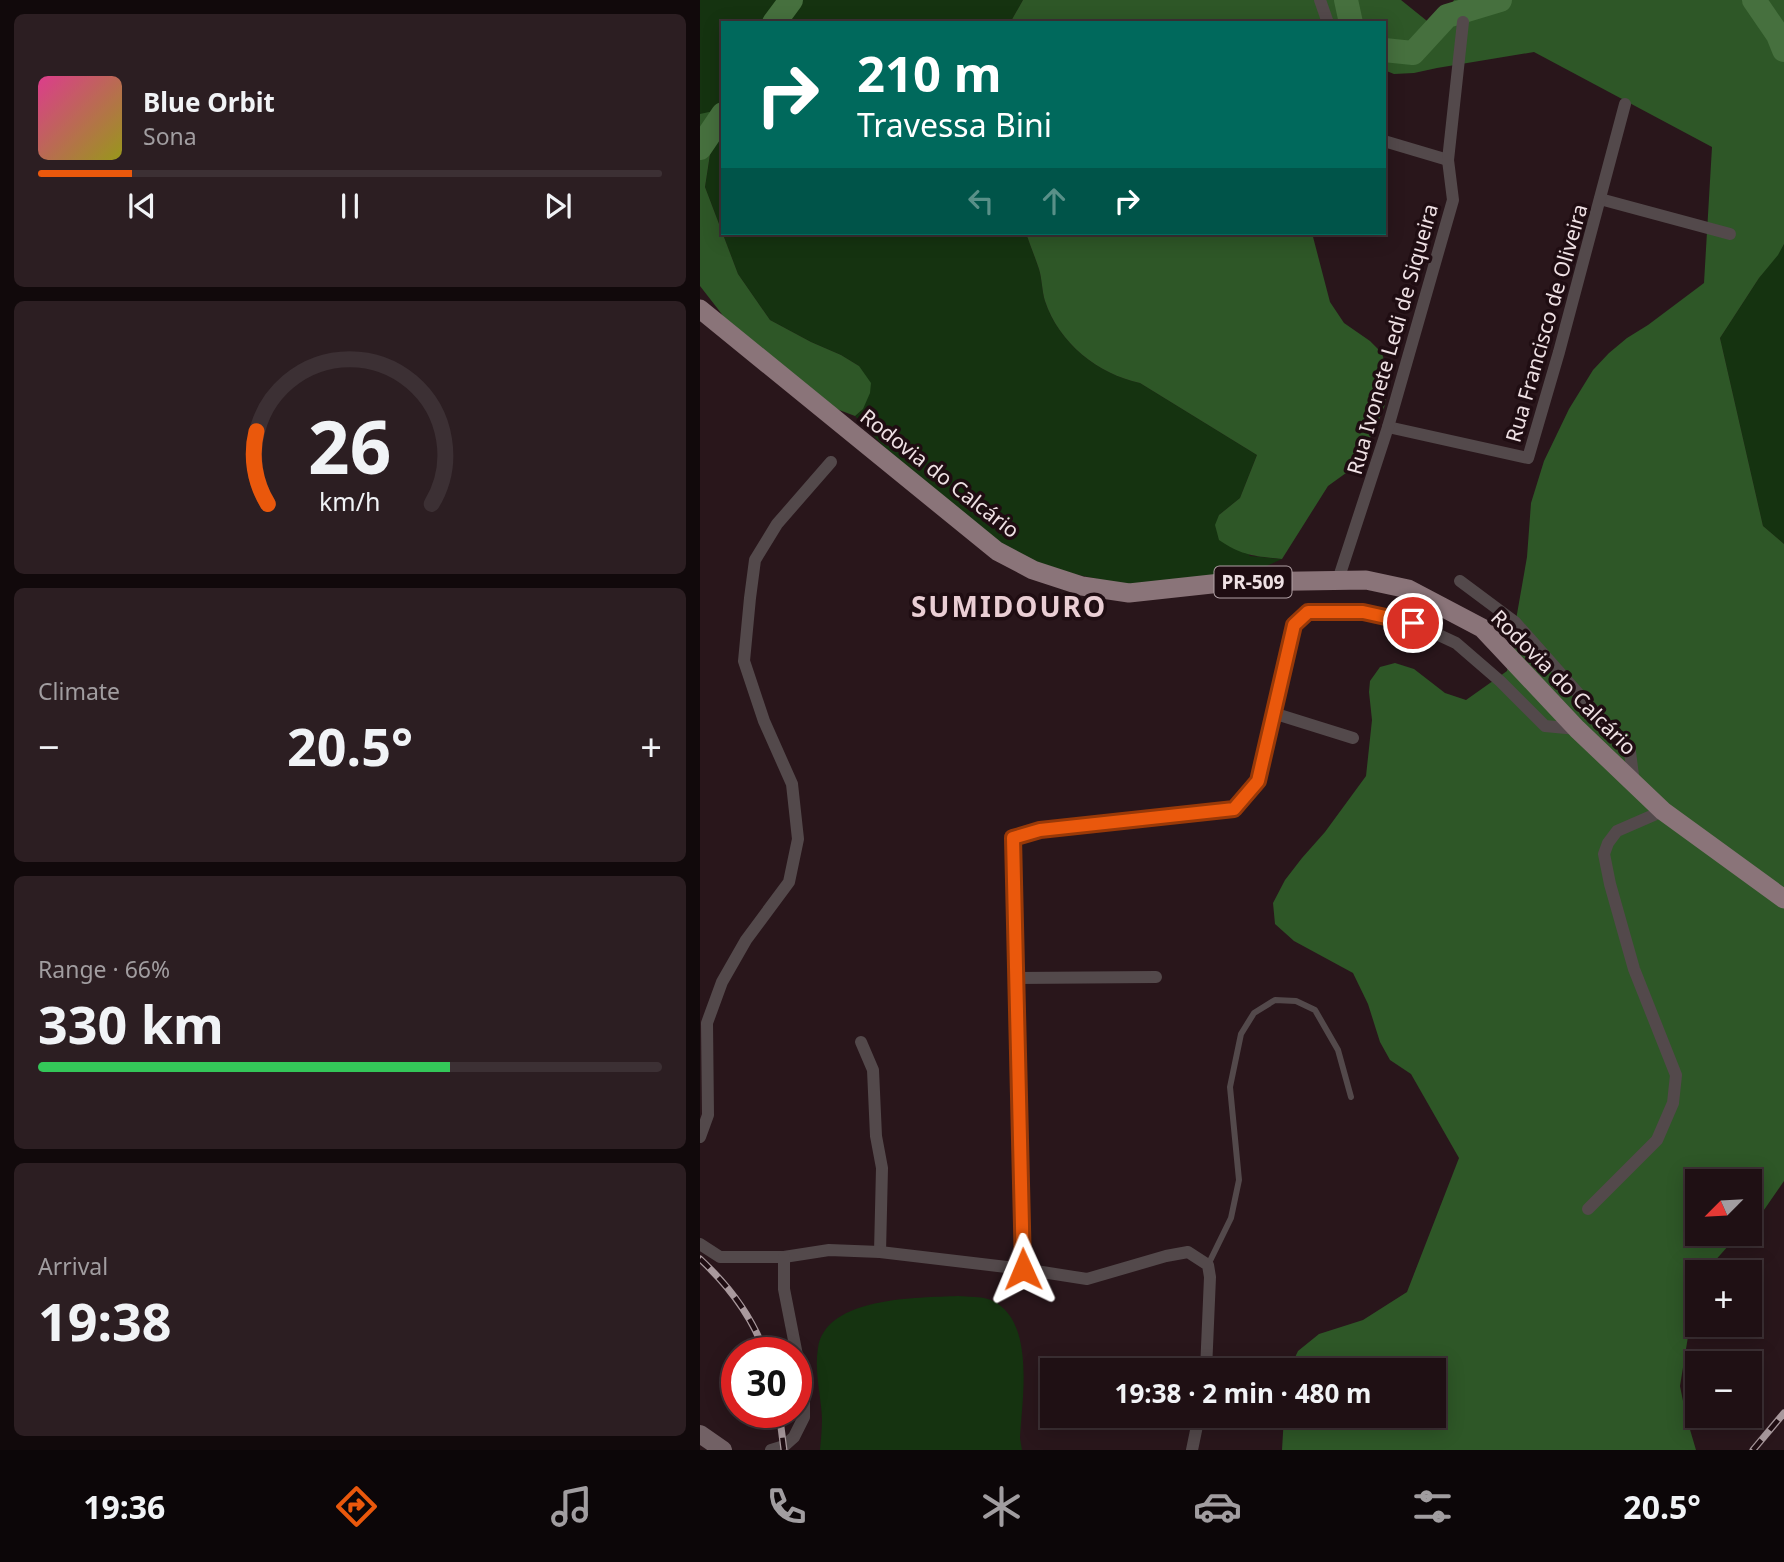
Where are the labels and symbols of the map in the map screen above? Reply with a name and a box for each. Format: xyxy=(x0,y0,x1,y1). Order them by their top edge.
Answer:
street label: Rua Ivonete Ledi de Siqueira xyxy=(1340,200,1444,478)
street label: Rua Francisco de Oliveira xyxy=(1499,201,1593,445)
street label: Rodovia do Calcário xyxy=(855,402,1025,544)
road number: PR-509 xyxy=(1214,566,1292,597)
district label: SUMIDOURO xyxy=(911,587,1107,625)
pin xyxy=(1383,593,1443,653)
street label: Rodovia do Calcário xyxy=(1485,603,1643,761)
north arrow xyxy=(1685,1169,1762,1246)
position arrow xyxy=(986,1232,1060,1306)
speed limit sign: 30 xyxy=(721,1337,812,1428)

